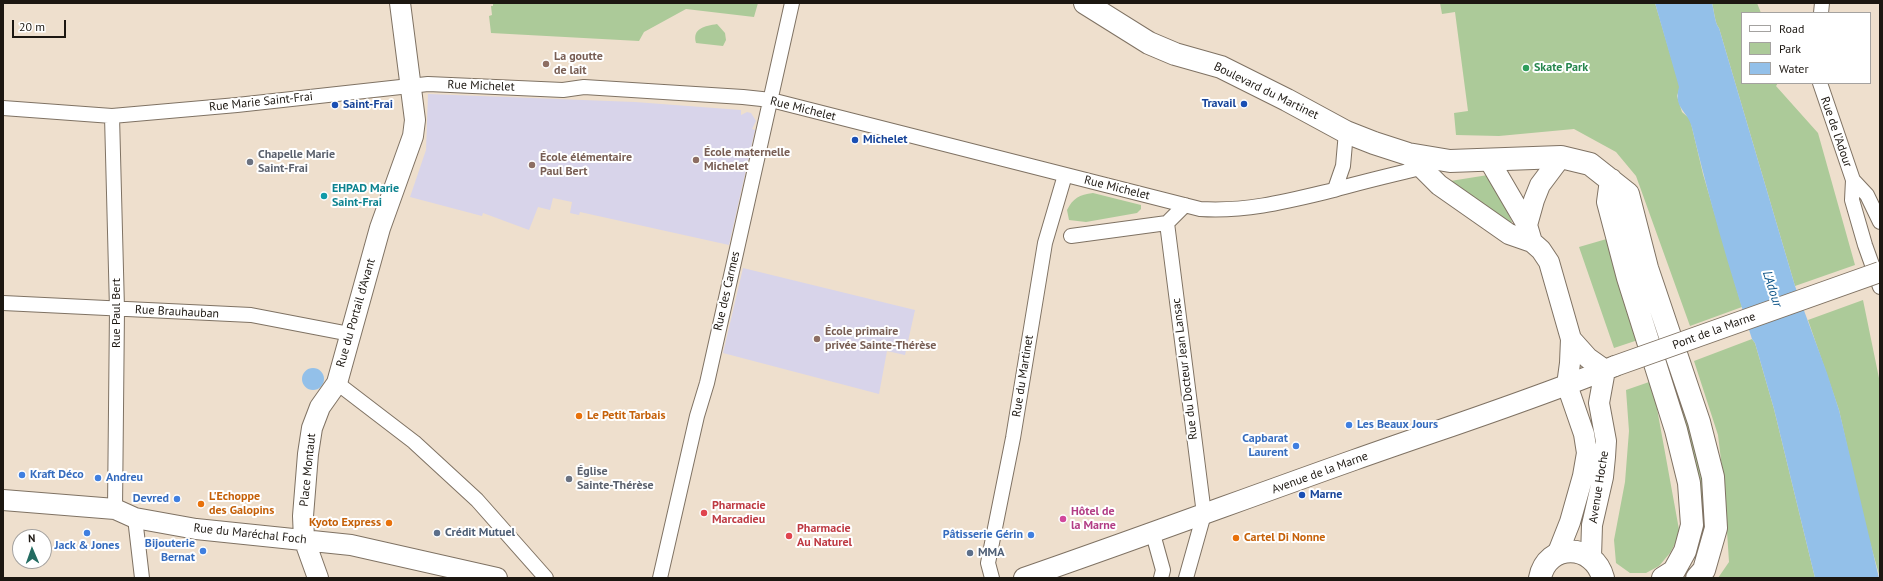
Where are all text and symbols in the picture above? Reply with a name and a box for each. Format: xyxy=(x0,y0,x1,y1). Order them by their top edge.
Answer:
scale bar xyxy=(14,12,68,38)
legend xyxy=(1741,12,1871,84)
text: 20 m xyxy=(19,19,45,34)
text: Road xyxy=(1779,21,1804,36)
text: Park xyxy=(1779,41,1801,56)
place label: La goutte de lait xyxy=(554,50,603,78)
marker: La goutte de lait xyxy=(541,59,551,69)
street label: Boulevard du Martinet xyxy=(1211,59,1321,123)
place label: Skate Park xyxy=(1534,61,1588,75)
text: Water xyxy=(1779,61,1809,76)
marker: Skate Park xyxy=(1521,63,1531,73)
street label: Rue Michelet xyxy=(447,78,515,94)
street label: Rue Marie Saint-Frai xyxy=(208,89,314,115)
street label: Rue Michelet xyxy=(769,94,837,124)
street label: Rue de l'Adour xyxy=(1817,95,1855,169)
place label: Travail xyxy=(1202,97,1236,111)
place label: Saint-Frai xyxy=(343,98,393,112)
marker: Travail xyxy=(1239,99,1249,109)
marker: Saint-Frai xyxy=(330,100,340,110)
place label: Michelet xyxy=(863,133,907,147)
marker: Michelet xyxy=(850,135,860,145)
place label: École maternelle Michelet xyxy=(704,146,790,174)
place label: Chapelle Marie Saint-Frai xyxy=(258,148,335,176)
place label: École élémentaire Paul Bert xyxy=(540,151,632,179)
marker: École maternelle Michelet xyxy=(691,155,701,165)
marker: Chapelle Marie Saint-Frai xyxy=(245,157,255,167)
marker: École élémentaire Paul Bert xyxy=(527,160,537,170)
street label: Rue Michelet xyxy=(1083,173,1151,203)
place label: EHPAD Marie Saint-Frai xyxy=(332,182,399,210)
marker: EHPAD Marie Saint-Frai xyxy=(319,191,329,201)
street label: Rue des Carmes xyxy=(711,250,743,332)
street label: Rue du Portail d'Avant xyxy=(334,257,378,369)
water label: L'Adour xyxy=(1759,269,1785,309)
street label: Rue Paul Bert xyxy=(110,278,124,348)
street label: Rue du Docteur Jean Lansac xyxy=(1169,297,1201,441)
street label: Rue Brauhauban xyxy=(135,303,219,321)
street label: Pont de la Marne xyxy=(1671,309,1757,353)
place label: École primaire privée Sainte-Thérèse xyxy=(825,325,936,353)
marker: École primaire privée Sainte-Thérèse xyxy=(812,334,822,344)
street label: Rue du Martinet xyxy=(1009,334,1037,418)
place label: Le Petit Tarbais xyxy=(587,409,665,423)
marker: Le Petit Tarbais xyxy=(574,411,584,421)
place label: Les Beaux Jours xyxy=(1357,418,1438,432)
marker: Les Beaux Jours xyxy=(1344,420,1354,430)
place label: Capbarat Laurent xyxy=(1242,432,1288,460)
street label: Place Montaut xyxy=(297,433,319,507)
marker: Capbarat Laurent xyxy=(1291,441,1301,451)
street label: Avenue de la Marne xyxy=(1270,449,1370,497)
street label: Avenue Hoche xyxy=(1586,450,1612,524)
place label: Église Sainte-Thérèse xyxy=(577,465,654,493)
place label: Kraft Déco xyxy=(30,468,84,482)
marker: Kraft Déco xyxy=(17,470,27,480)
place label: Andreu xyxy=(106,471,143,485)
marker: Andreu xyxy=(93,473,103,483)
marker: Église Sainte-Thérèse xyxy=(564,474,574,484)
place label: Marne xyxy=(1310,488,1342,502)
place label: L'Echoppe des Galopins xyxy=(209,490,274,518)
marker: Marne xyxy=(1297,490,1307,500)
place label: Devred xyxy=(133,492,169,506)
marker: Devred xyxy=(172,494,182,504)
marker: L'Echoppe des Galopins xyxy=(196,499,206,509)
place label: Pharmacie Marcadieu xyxy=(712,499,766,527)
place label: Hôtel de la Marne xyxy=(1071,505,1116,533)
marker: Pharmacie Marcadieu xyxy=(699,508,709,518)
marker: Hôtel de la Marne xyxy=(1058,514,1068,524)
place label: Kyoto Express xyxy=(309,516,381,530)
marker: Kyoto Express xyxy=(384,518,394,528)
street label: Rue du Maréchal Foch xyxy=(193,521,307,547)
place label: Pharmacie Au Naturel xyxy=(797,522,852,550)
place label: Crédit Mutuel xyxy=(445,526,515,540)
marker: Jack & Jones xyxy=(82,528,92,538)
marker: Crédit Mutuel xyxy=(432,528,442,538)
place label: Pâtisserie Gérin xyxy=(943,528,1023,542)
north arrow xyxy=(12,529,52,569)
marker: Pâtisserie Gérin xyxy=(1026,530,1036,540)
text: N xyxy=(28,531,35,545)
marker: Pharmacie Au Naturel xyxy=(784,531,794,541)
place label: Cartel Di Nonne xyxy=(1244,531,1325,545)
marker: Cartel Di Nonne xyxy=(1231,533,1241,543)
place label: Bijouterie Bernat xyxy=(145,537,195,565)
place label: Jack & Jones xyxy=(54,539,120,553)
marker: Bijouterie Bernat xyxy=(198,546,208,556)
place label: MMA xyxy=(978,546,1004,560)
marker: MMA xyxy=(965,548,975,558)

